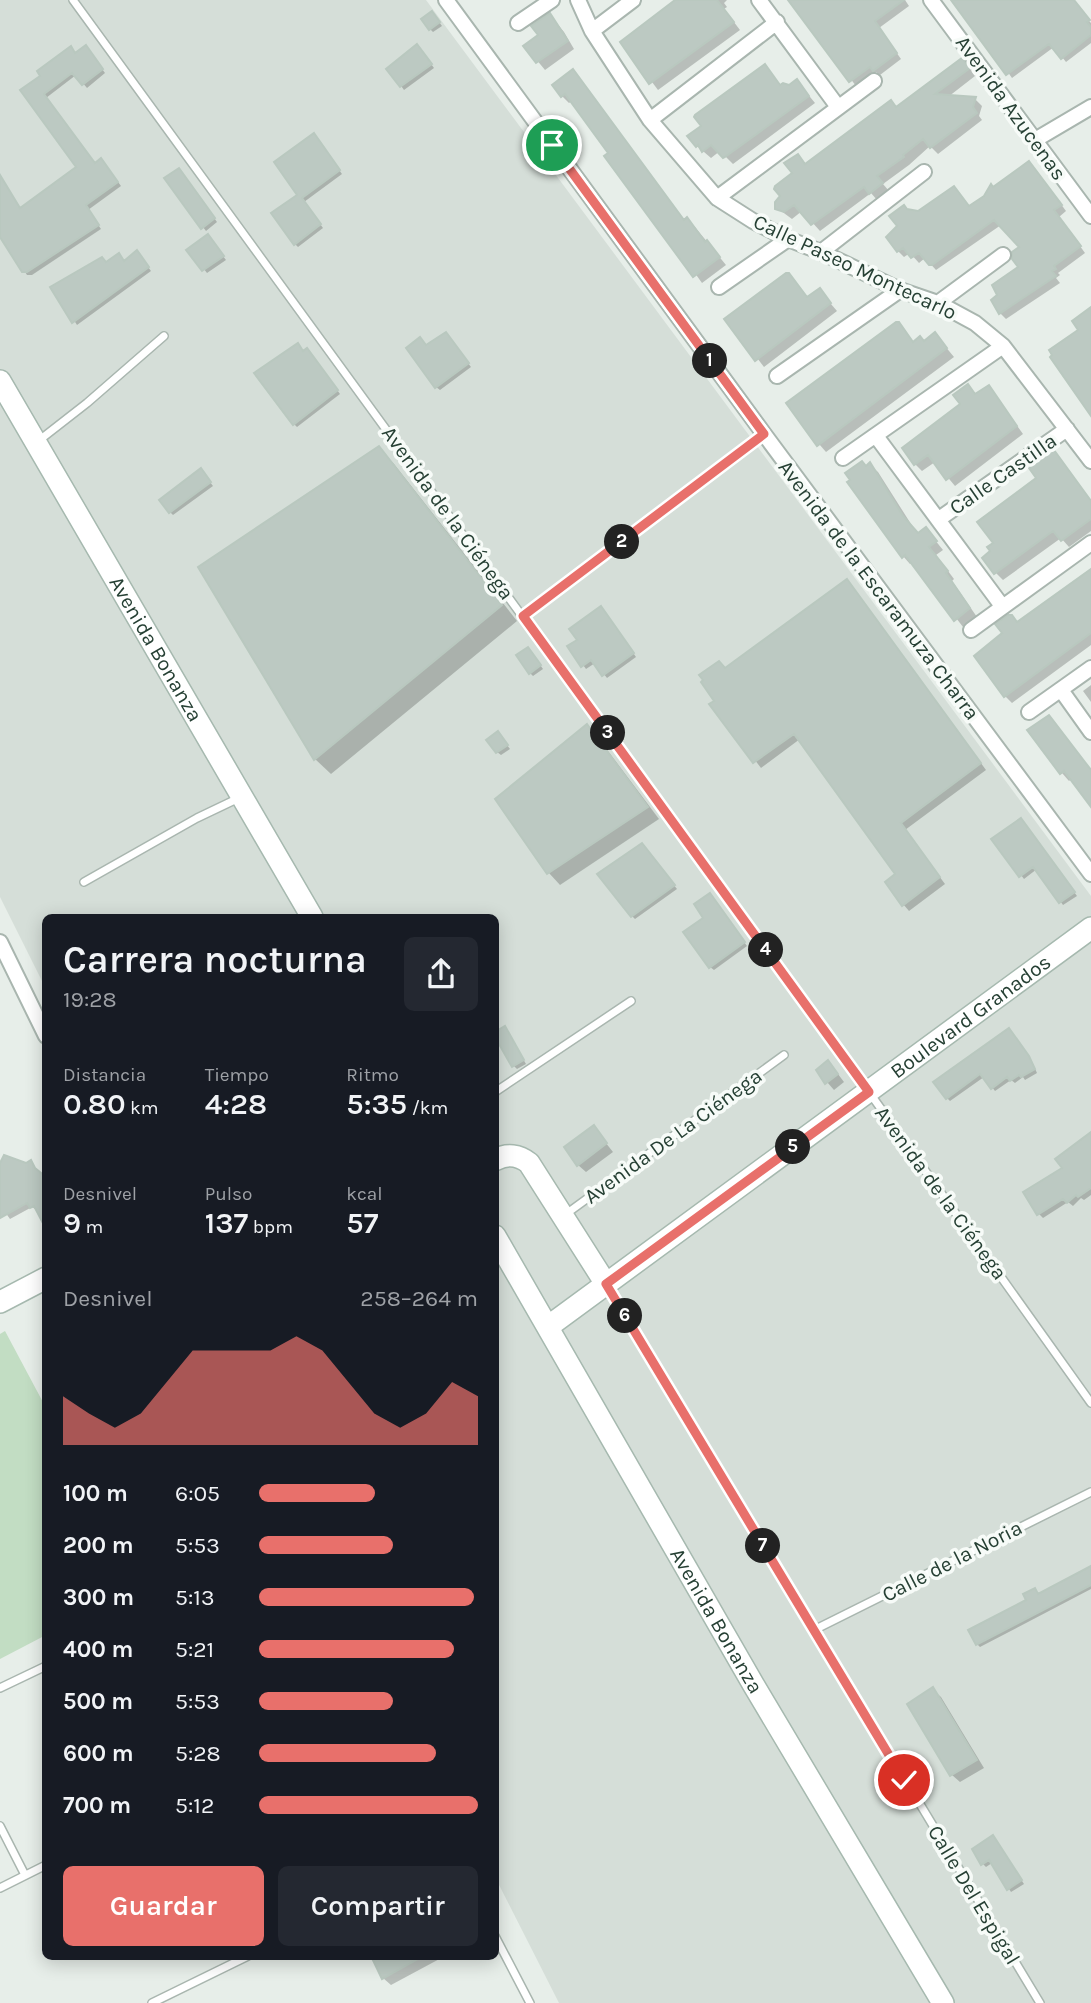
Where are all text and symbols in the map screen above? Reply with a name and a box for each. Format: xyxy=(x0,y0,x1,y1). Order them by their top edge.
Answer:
street label: Avenida Azucenas xyxy=(951,31,1071,185)
pin xyxy=(522,115,582,175)
icon: arrive xyxy=(533,126,571,164)
street label: Calle Paseo Montecarlo xyxy=(750,209,960,325)
pin: 1 xyxy=(692,344,728,378)
text: 1 xyxy=(706,349,713,371)
street label: Avenida de la Ciénega xyxy=(377,422,519,604)
street label: Calle Castilla xyxy=(945,428,1061,520)
street label: Avenida de la Escaramuza Charra xyxy=(774,456,984,724)
pin: 2 xyxy=(604,524,640,560)
text: 2 xyxy=(616,530,627,552)
street label: Avenida Bonanza xyxy=(104,572,208,726)
pin: 3 xyxy=(590,716,626,750)
text: 3 xyxy=(602,721,613,743)
pin: 4 xyxy=(748,932,784,968)
text: Carrera nocturna xyxy=(63,937,367,982)
button: share xyxy=(404,937,478,1011)
text: 4 xyxy=(760,938,771,960)
street label: Boulevard Granados xyxy=(886,950,1055,1083)
text: 19:28 xyxy=(63,986,117,1013)
street label: Avenida De La Ciénega xyxy=(580,1063,766,1209)
text: Distancia xyxy=(63,1064,146,1086)
text: Tiempo xyxy=(205,1064,269,1086)
text: Ritmo xyxy=(346,1064,399,1086)
text: 0.80 xyxy=(63,1086,126,1122)
text: 4:28 xyxy=(205,1086,267,1122)
text: 5:35 xyxy=(346,1086,407,1122)
text: km xyxy=(126,1097,159,1119)
text: /km xyxy=(407,1097,448,1119)
street label: Avenida de la Ciénega xyxy=(870,1102,1012,1284)
pin: 5 xyxy=(776,1130,810,1164)
text: 5 xyxy=(787,1135,798,1157)
text: Desnivel xyxy=(63,1183,137,1205)
text: Pulso xyxy=(205,1183,252,1205)
text: kcal xyxy=(346,1183,383,1205)
text: 9 xyxy=(63,1205,81,1241)
text: 137 xyxy=(205,1205,248,1241)
text: 57 xyxy=(346,1205,378,1241)
text: m xyxy=(81,1216,103,1238)
text: bpm xyxy=(248,1216,293,1238)
text: Desnivel xyxy=(63,1285,153,1312)
text: 258–264 m xyxy=(360,1285,478,1312)
pin: 6 xyxy=(608,1298,642,1334)
text: 6 xyxy=(619,1304,630,1326)
text: 100 m xyxy=(63,1480,128,1507)
text: 6:05 xyxy=(175,1480,220,1507)
street label: Calle de la Noria xyxy=(878,1515,1026,1607)
pin: 7 xyxy=(746,1528,780,1564)
text: 200 m xyxy=(63,1532,134,1559)
text: 5:53 xyxy=(175,1532,220,1559)
text: 7 xyxy=(758,1534,767,1556)
street label: Avenida Bonanza xyxy=(665,1544,768,1698)
text: 300 m xyxy=(63,1584,134,1611)
text: 5:13 xyxy=(175,1584,214,1611)
text: 400 m xyxy=(63,1636,133,1663)
text: 5:21 xyxy=(175,1636,214,1663)
text: 500 m xyxy=(63,1688,133,1715)
text: 5:53 xyxy=(175,1688,220,1715)
text: 600 m xyxy=(63,1740,134,1767)
text: 5:28 xyxy=(175,1740,221,1767)
pin xyxy=(874,1750,934,1810)
icon: check xyxy=(885,1761,923,1799)
text: 700 m xyxy=(63,1792,131,1819)
text: 5:12 xyxy=(175,1792,214,1819)
street label: Calle Del Espigal xyxy=(923,1821,1025,1969)
button: Guardar xyxy=(63,1866,264,1946)
button: Compartir xyxy=(278,1866,478,1946)

